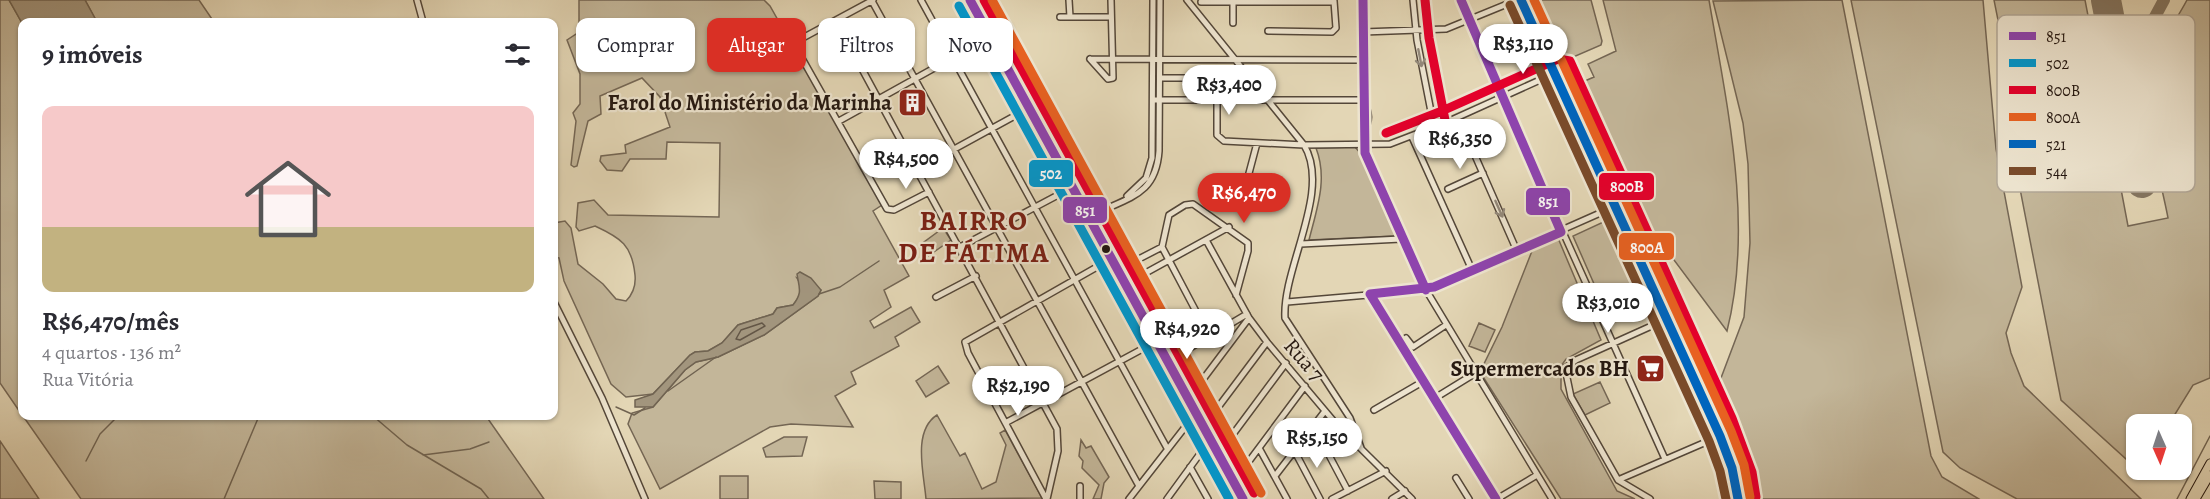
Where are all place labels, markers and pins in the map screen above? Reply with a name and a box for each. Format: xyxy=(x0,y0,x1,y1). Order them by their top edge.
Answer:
pin: R$3,110 xyxy=(1468,24,1578,75)
pin: R$3,400 xyxy=(1174,65,1284,116)
building icon: Farol do Ministério da Marinha xyxy=(897,87,929,119)
place label: Farol do Ministério da Marinha xyxy=(608,88,892,118)
pin: R$6,350 xyxy=(1405,119,1515,170)
pin: R$4,500 xyxy=(851,139,961,190)
pin: R$6,470 xyxy=(1189,173,1299,224)
unlabelled marker xyxy=(1100,243,1112,255)
pin: R$3,010 xyxy=(1553,283,1663,334)
pin: R$4,920 xyxy=(1132,309,1242,360)
supermarket icon: Supermercados BH xyxy=(1634,353,1666,385)
place label: Supermercados BH xyxy=(1451,354,1629,384)
pin: R$2,190 xyxy=(963,366,1073,417)
pin: R$5,150 xyxy=(1262,418,1372,469)

